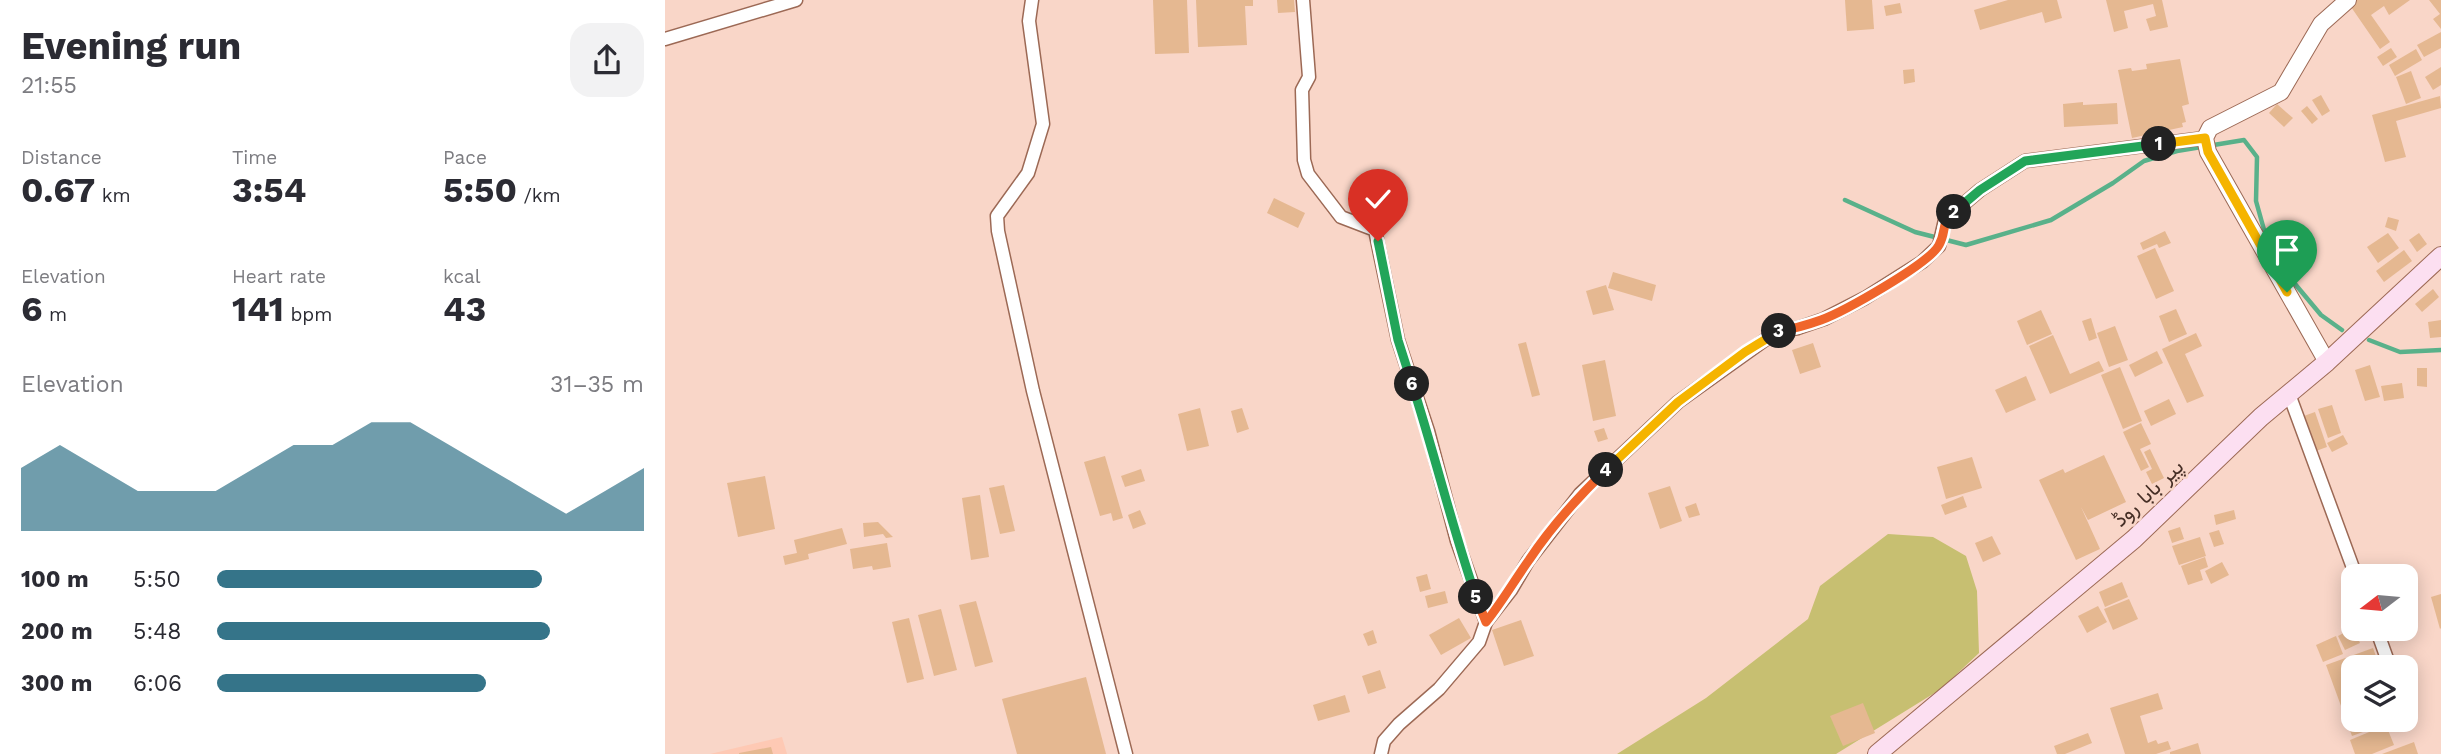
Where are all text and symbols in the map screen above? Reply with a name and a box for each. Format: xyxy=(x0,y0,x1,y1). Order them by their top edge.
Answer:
button: share xyxy=(570,23,644,97)
text: Evening run xyxy=(21,24,241,68)
text: 21:55 xyxy=(21,72,77,99)
pin: 1 xyxy=(2141,127,2177,162)
text: 1 xyxy=(2154,132,2163,155)
text: Distance xyxy=(21,146,102,169)
text: Time xyxy=(232,146,277,169)
text: Pace xyxy=(443,146,487,169)
text: 0.67 xyxy=(21,169,95,211)
text: 3:54 xyxy=(232,169,306,211)
text: 5:50 xyxy=(443,169,517,211)
pin xyxy=(1348,169,1408,241)
icon: check xyxy=(1359,180,1397,218)
text: km xyxy=(95,184,131,207)
text: /km xyxy=(517,184,561,207)
pin: 2 xyxy=(1937,194,1971,230)
text: 2 xyxy=(1948,200,1959,223)
pin xyxy=(2257,220,2317,292)
icon: arrive xyxy=(2268,231,2306,269)
text: Elevation xyxy=(21,265,106,288)
text: Heart rate xyxy=(232,265,326,288)
text: kcal xyxy=(443,265,481,288)
text: 6 xyxy=(21,288,43,330)
text: 141 xyxy=(232,288,284,330)
text: 43 xyxy=(443,288,486,330)
text: m xyxy=(43,303,67,326)
text: bpm xyxy=(284,303,332,326)
pin: 3 xyxy=(1761,314,1797,348)
text: 3 xyxy=(1773,319,1784,342)
pin: 6 xyxy=(1395,366,1429,402)
text: Elevation xyxy=(21,371,124,398)
text: 31–35 m xyxy=(550,371,644,398)
text: 6 xyxy=(1406,372,1417,395)
pin: 4 xyxy=(1588,452,1623,488)
street label: پیر بابا روڈ xyxy=(2107,454,2190,533)
text: 4 xyxy=(1599,458,1612,481)
north arrow xyxy=(2341,564,2419,640)
map controls xyxy=(2341,564,2418,732)
text: 100 m xyxy=(21,566,89,593)
text: 5:50 xyxy=(133,566,181,593)
pin: 5 xyxy=(1459,580,1493,614)
text: 5 xyxy=(1470,585,1481,608)
text: 200 m xyxy=(21,618,93,645)
text: 5:48 xyxy=(133,618,181,645)
button: layers xyxy=(2341,655,2418,732)
text: 300 m xyxy=(21,670,92,697)
text: 6:06 xyxy=(133,670,182,697)

